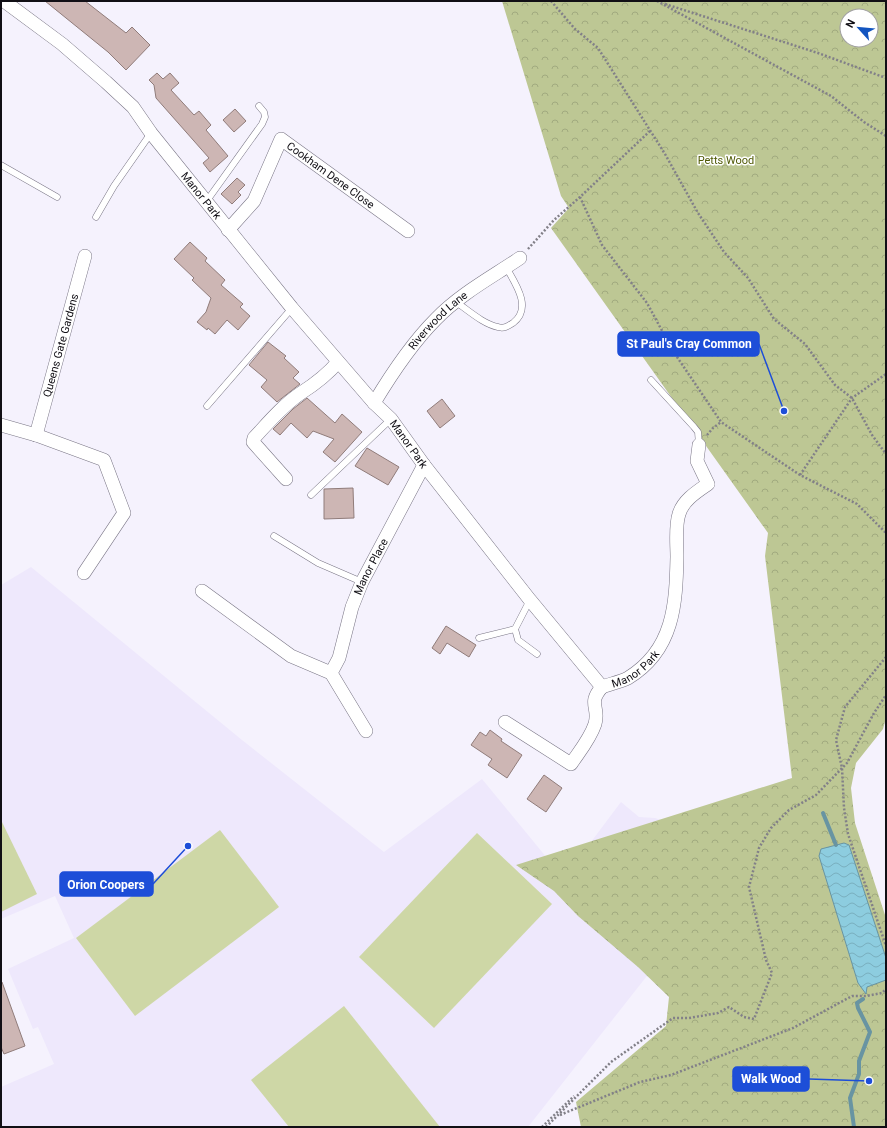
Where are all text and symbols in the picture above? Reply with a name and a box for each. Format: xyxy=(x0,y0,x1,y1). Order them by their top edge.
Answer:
north arrow xyxy=(839,8,879,48)
text: N xyxy=(843,17,858,30)
street label: Cookham Dene Close xyxy=(284,139,377,212)
park label: Petts Wood xyxy=(698,154,754,167)
street label: Manor Park xyxy=(178,170,224,222)
street label: Riverwood Lane xyxy=(406,289,470,352)
street label: Queens Gate Gardens xyxy=(41,292,81,398)
callout: St Paul's Cray Common xyxy=(618,332,759,356)
text: St Paul's Cray Common xyxy=(626,337,752,351)
street label: Manor Park xyxy=(387,417,430,471)
street label: Manor Place xyxy=(352,536,391,597)
street label: Manor Park xyxy=(610,648,663,691)
callout: Orion Coopers xyxy=(60,872,153,896)
text: Orion Coopers xyxy=(67,878,145,892)
callout: Walk Wood xyxy=(733,1067,809,1091)
text: Walk Wood xyxy=(741,1072,801,1086)

